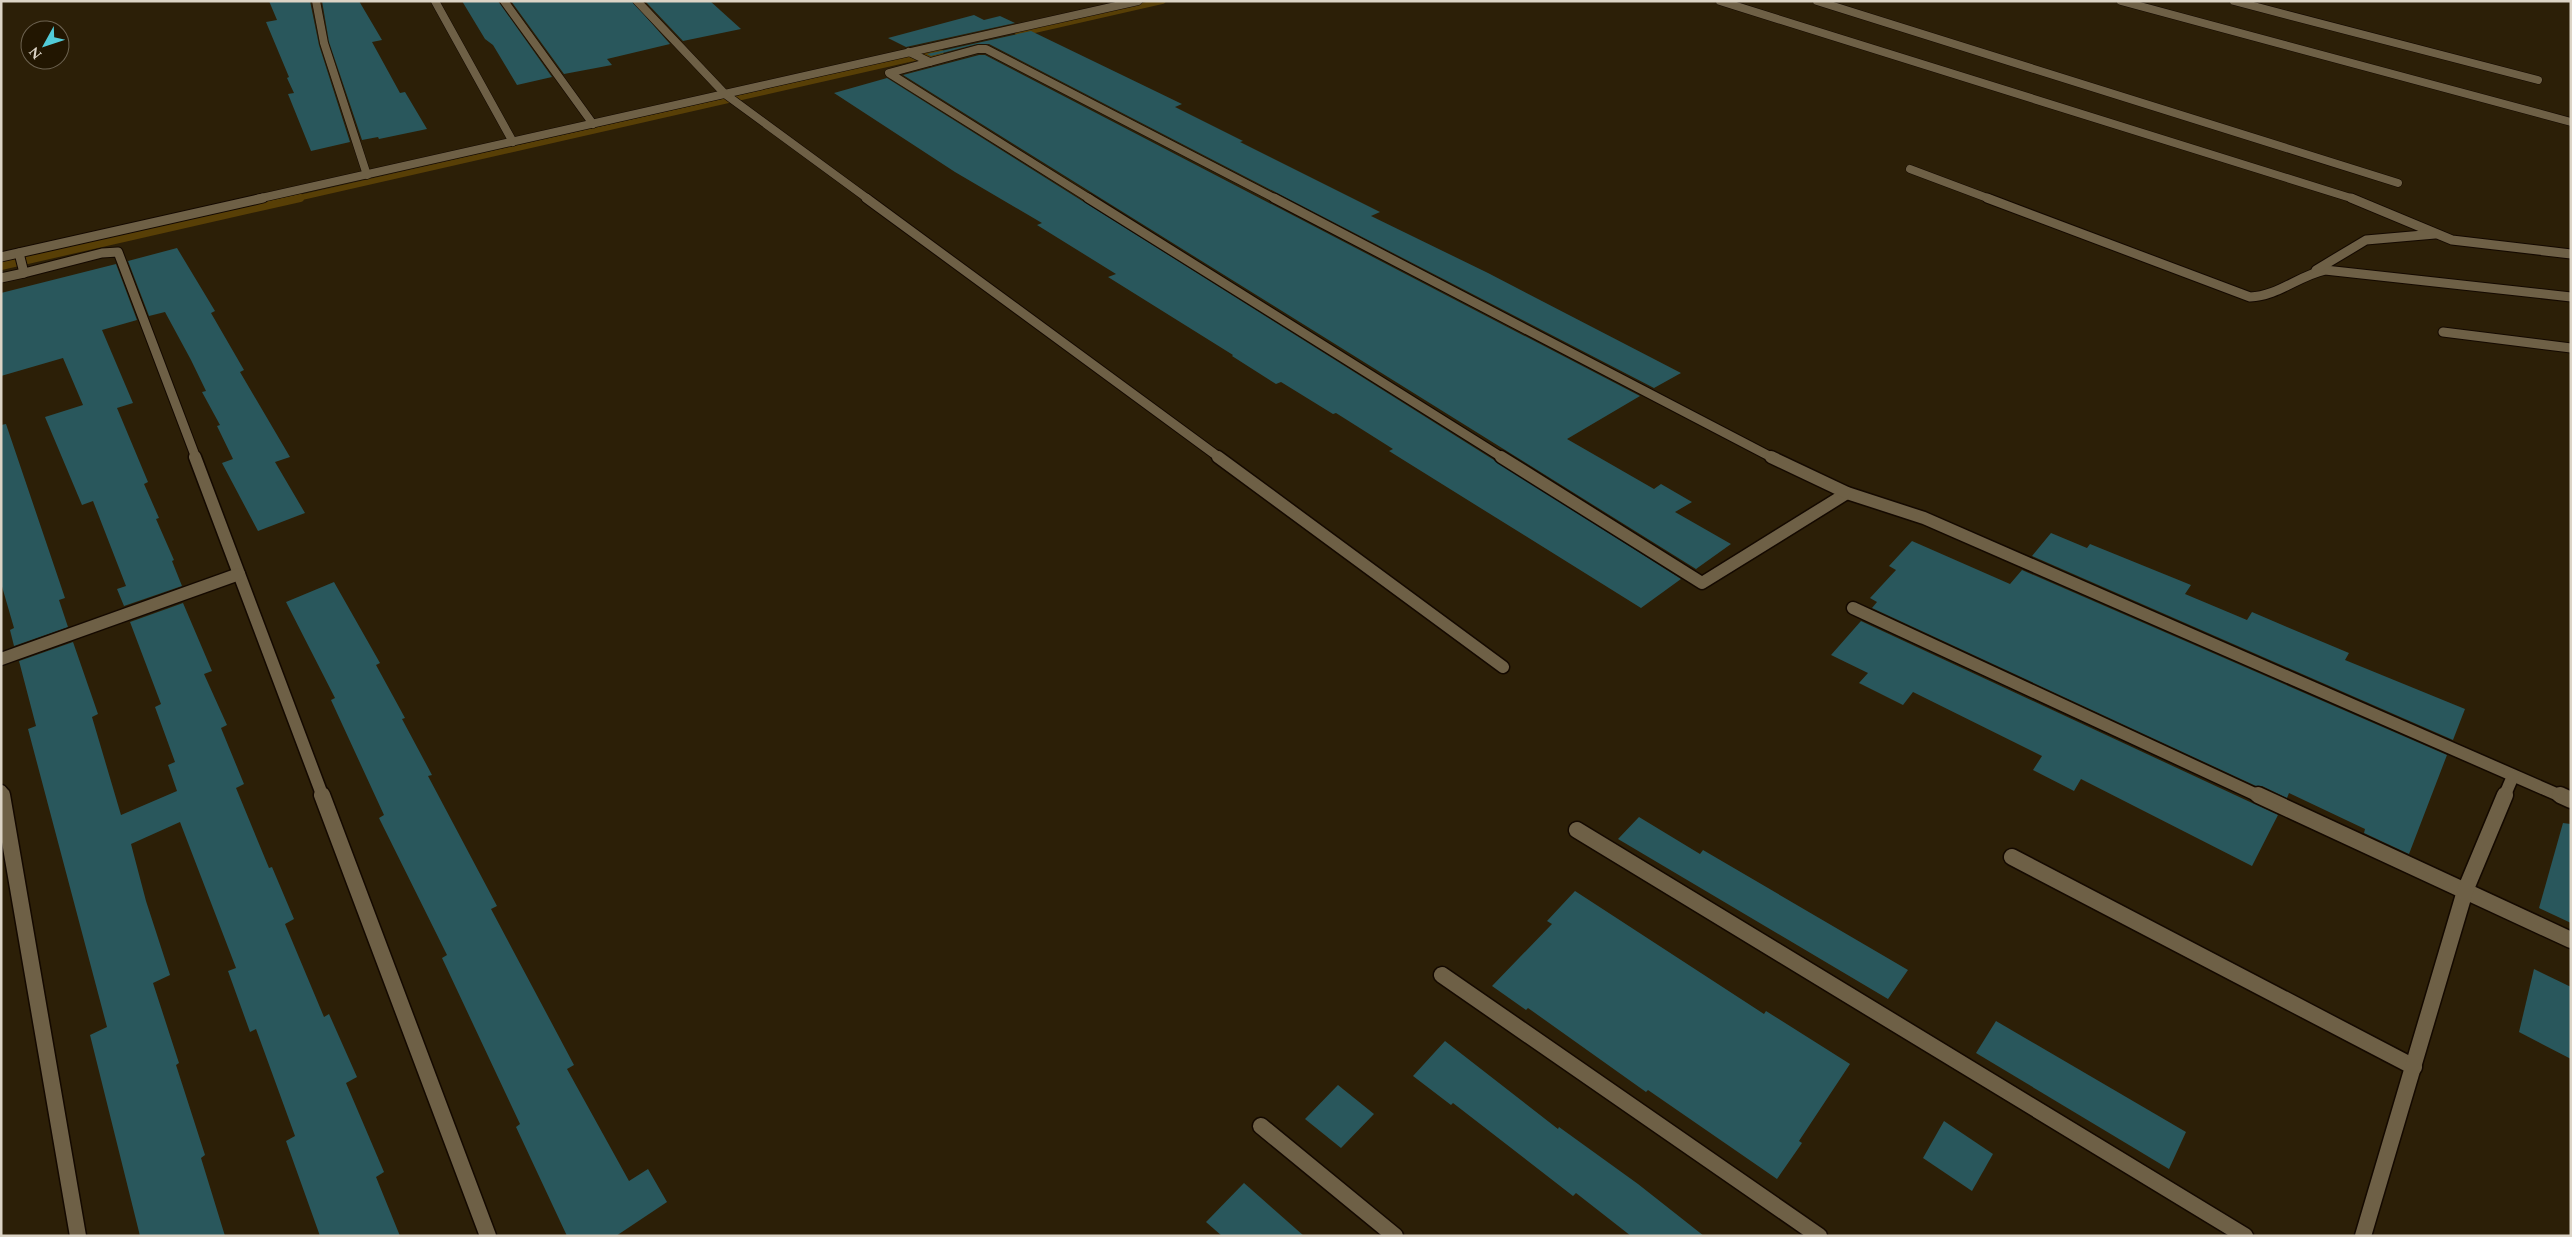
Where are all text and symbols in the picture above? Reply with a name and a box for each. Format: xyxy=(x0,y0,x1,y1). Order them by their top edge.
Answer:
north arrow xyxy=(20,20,70,70)
text: N xyxy=(24,42,47,64)

